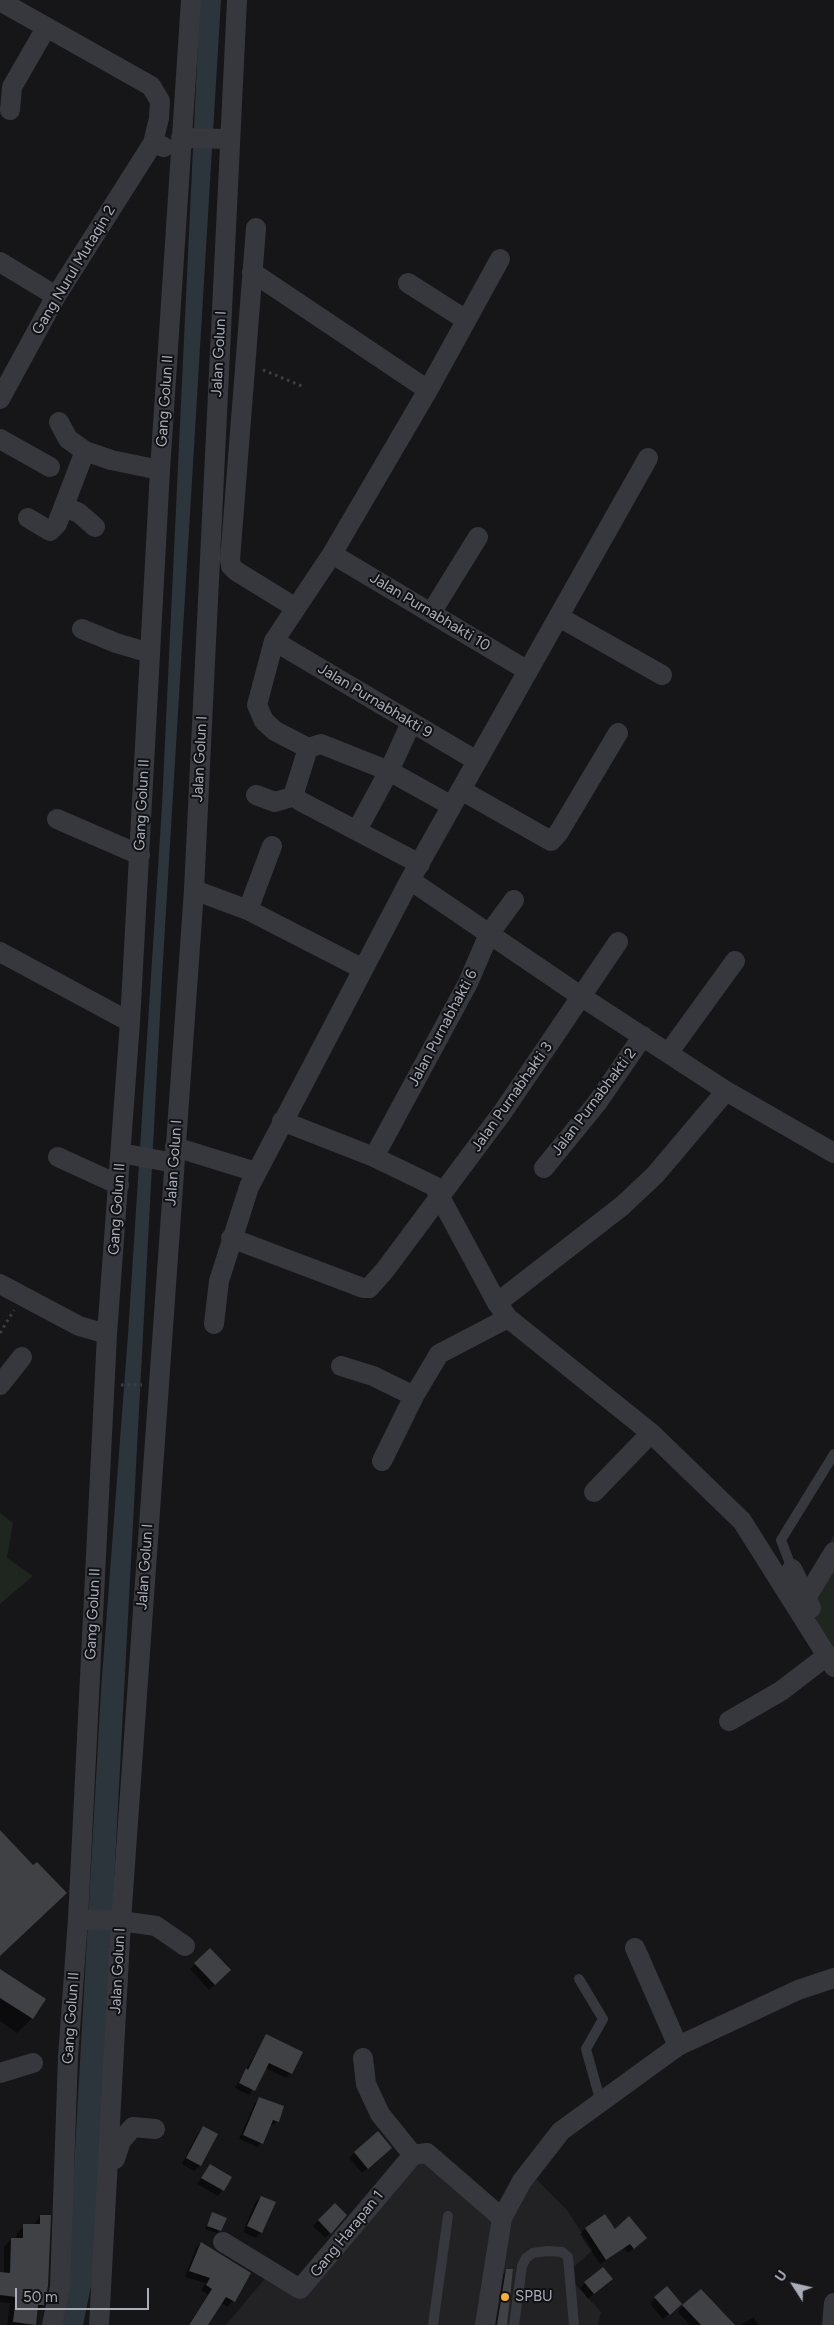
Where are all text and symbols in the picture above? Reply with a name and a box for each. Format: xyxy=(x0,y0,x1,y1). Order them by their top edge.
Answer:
street label: Gang Nurul Mutaqin 2 xyxy=(28,202,120,338)
street label: Jalan Golun I xyxy=(208,310,230,398)
street label: Gang Golun II xyxy=(153,355,177,447)
street label: Jalan Purnabhakti 10 xyxy=(367,569,493,655)
street label: Jalan Purnabhakti 9 xyxy=(315,660,435,742)
street label: Jalan Golun I xyxy=(189,715,211,803)
street label: Gang Golun II xyxy=(131,759,153,851)
street label: Jalan Purnabhakti 6 xyxy=(405,966,481,1090)
street label: Jalan Purnabhakti 3 xyxy=(467,1039,557,1155)
street label: Jalan Purnabhakti 2 xyxy=(548,1045,640,1159)
street label: Jalan Golun I xyxy=(162,1119,186,1207)
street label: Gang Golun II xyxy=(105,1163,129,1255)
street label: Jalan Golun I xyxy=(133,1523,157,1611)
street label: Gang Golun II xyxy=(82,1568,104,1660)
street label: Jalan Golun I xyxy=(107,1927,129,2015)
street label: Gang Golun II xyxy=(59,1972,83,2064)
street label: Gang Harapan 1 xyxy=(307,2187,387,2281)
north arrow xyxy=(769,2260,819,2310)
text: U xyxy=(772,2267,791,2285)
scale bar xyxy=(18,2278,151,2310)
text: 50 m xyxy=(23,2288,58,2306)
place label: SPBU xyxy=(515,2288,553,2306)
marker: SPBU xyxy=(499,2291,511,2303)

